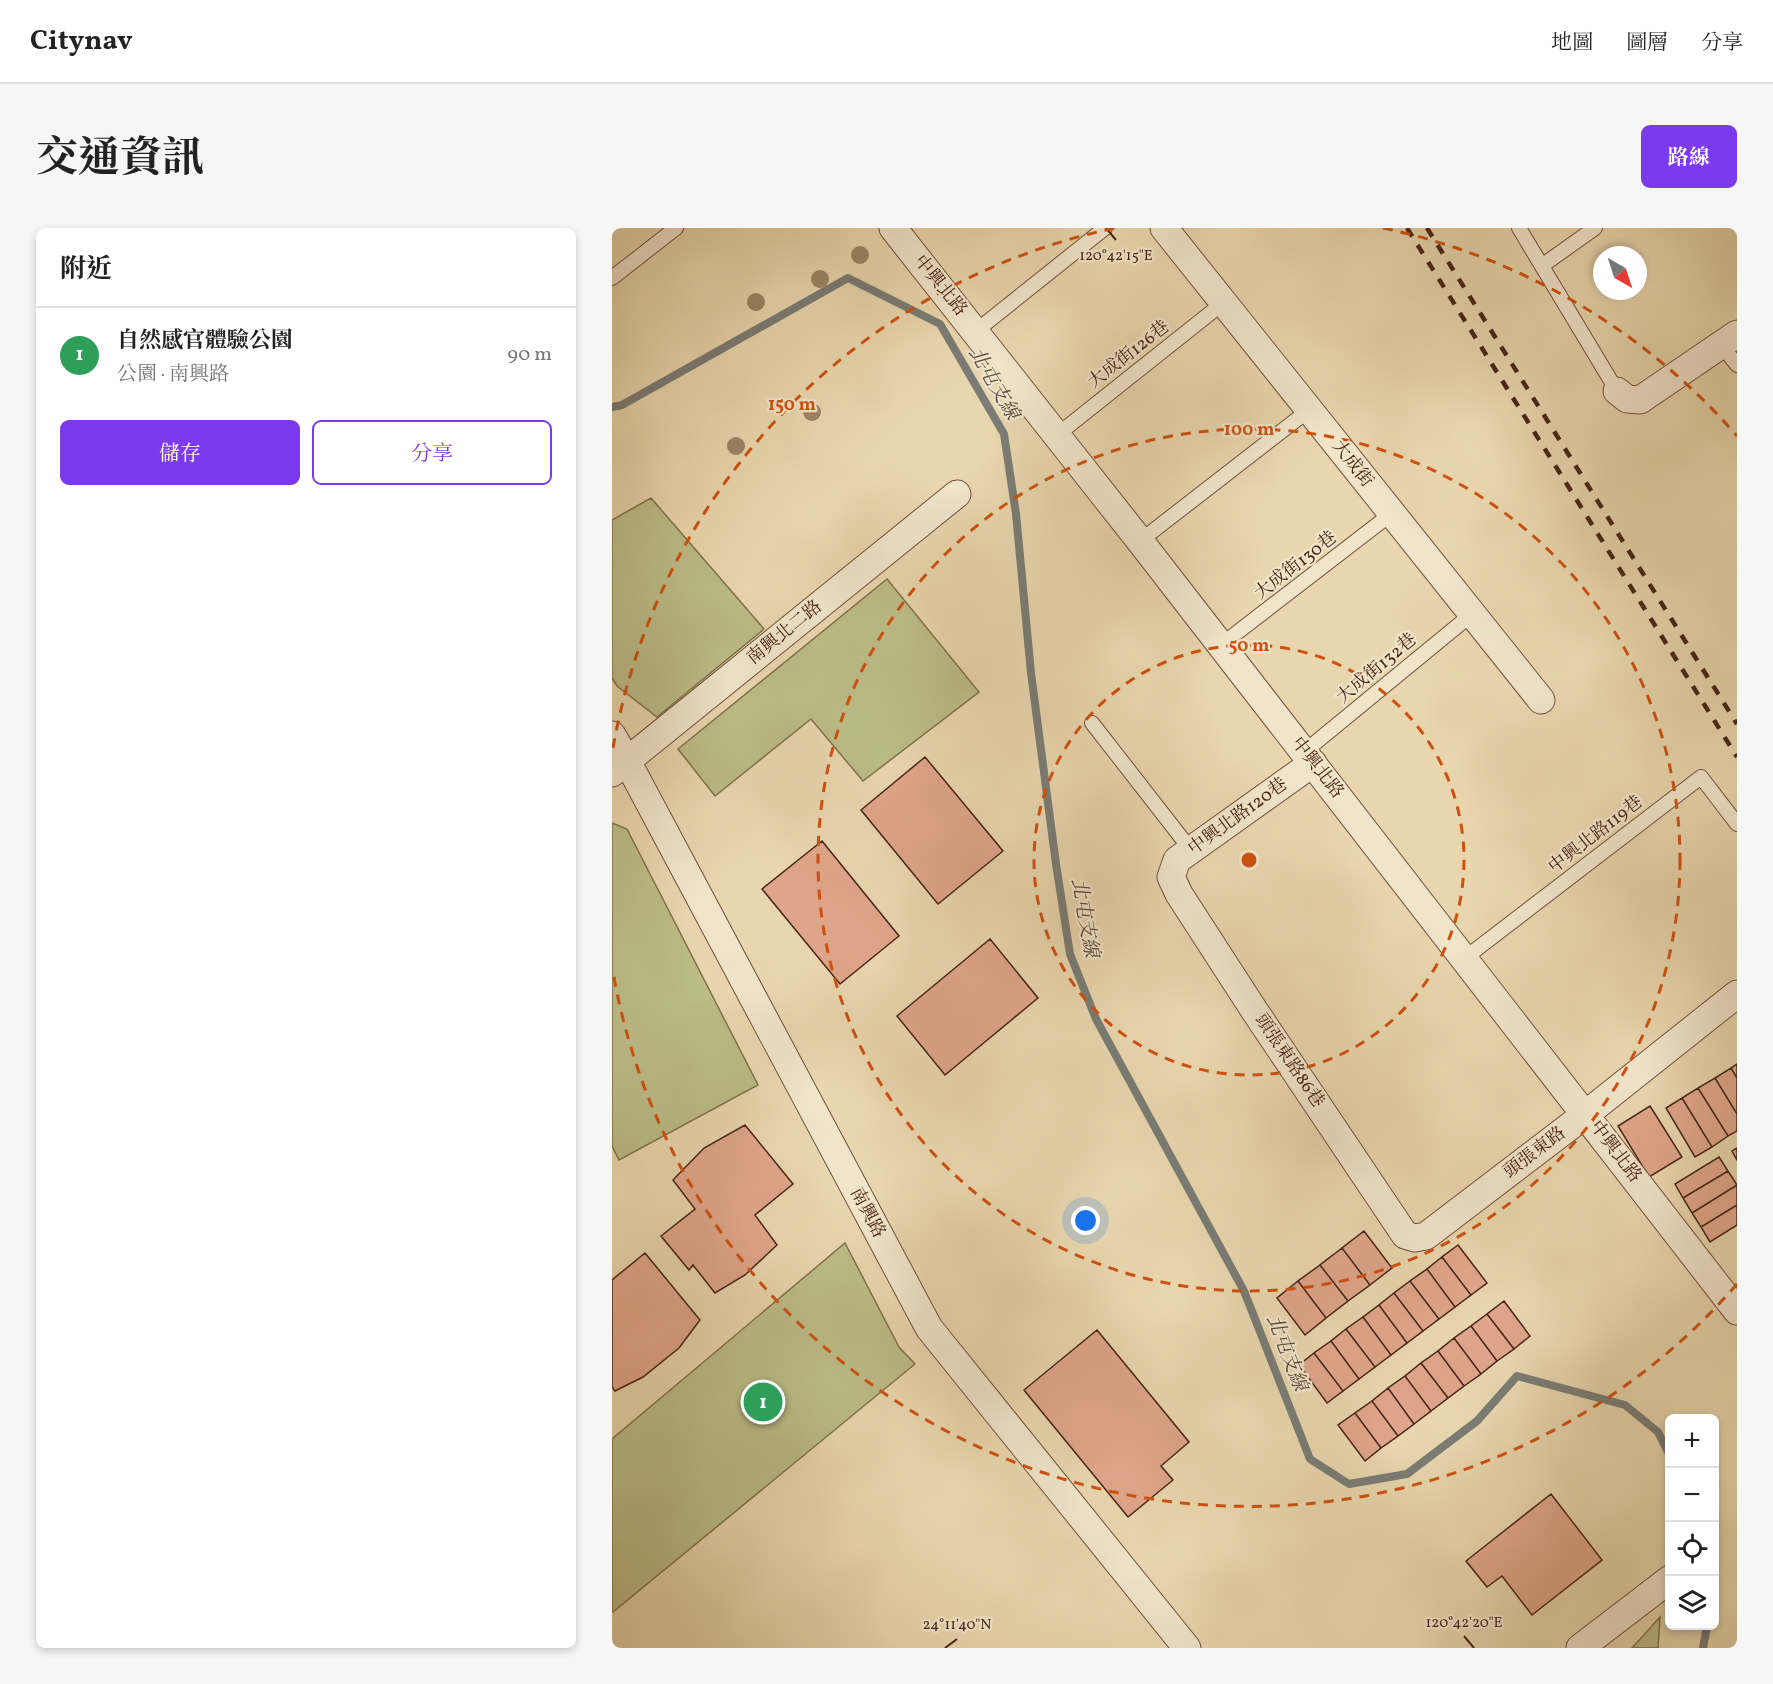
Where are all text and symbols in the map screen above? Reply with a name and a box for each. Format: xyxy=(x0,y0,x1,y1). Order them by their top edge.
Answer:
text: Citynav xyxy=(30,22,133,61)
text: 地圖 xyxy=(1551,29,1593,58)
text: 圖層 xyxy=(1626,29,1668,58)
text: 分享 xyxy=(1701,29,1743,58)
button: 路線 xyxy=(1641,125,1737,188)
text: 交通資訊 xyxy=(36,131,204,190)
text: 120°42'15"E xyxy=(1079,246,1153,267)
north arrow xyxy=(1593,246,1647,300)
street label: 中興北路 xyxy=(908,250,972,322)
text: 附近 xyxy=(60,252,112,288)
street label: 大成街126巷 xyxy=(1083,315,1175,395)
text: 自然感官體驗公園 xyxy=(117,326,293,357)
text: 1 xyxy=(75,341,84,369)
text: 90 m xyxy=(508,341,552,369)
water label: 北屯支線 xyxy=(961,342,1026,427)
text: 公園 · 南興路 xyxy=(117,361,229,389)
text: 150 m xyxy=(768,393,816,418)
text: 100 m xyxy=(1224,418,1274,443)
button: 儲存 xyxy=(60,420,300,485)
button: 分享 xyxy=(312,420,552,485)
street label: 大成街 xyxy=(1326,435,1378,493)
street label: 大成街130巷 xyxy=(1249,526,1343,606)
street label: 南興北二路 xyxy=(742,595,828,671)
street label: 大成街132巷 xyxy=(1331,628,1423,710)
text: 50 m xyxy=(1229,634,1269,659)
street label: 中興北路 xyxy=(1285,732,1349,804)
street label: 中興北路120巷 xyxy=(1183,772,1293,862)
street label: 中興北路119巷 xyxy=(1544,790,1648,880)
centre of rings xyxy=(1239,850,1259,870)
water label: 北屯支線 xyxy=(1063,876,1105,962)
street label: 頭張東路86巷 xyxy=(1248,1009,1330,1113)
street label: 中興北路 xyxy=(1583,1116,1647,1188)
street label: 頭張東路 xyxy=(1499,1121,1571,1185)
street label: 南興路 xyxy=(843,1183,891,1243)
your location xyxy=(1071,1206,1100,1235)
water label: 北屯支線 xyxy=(1259,1311,1314,1397)
pin: 1 xyxy=(744,1380,782,1424)
map controls xyxy=(1665,1414,1719,1630)
button: + xyxy=(1665,1414,1719,1468)
button: − xyxy=(1665,1468,1719,1522)
button: locate xyxy=(1665,1522,1719,1576)
button: layers xyxy=(1665,1576,1719,1630)
text: 120°42'20"E xyxy=(1425,1613,1503,1634)
text: 24°11'40"N xyxy=(923,1615,991,1636)

